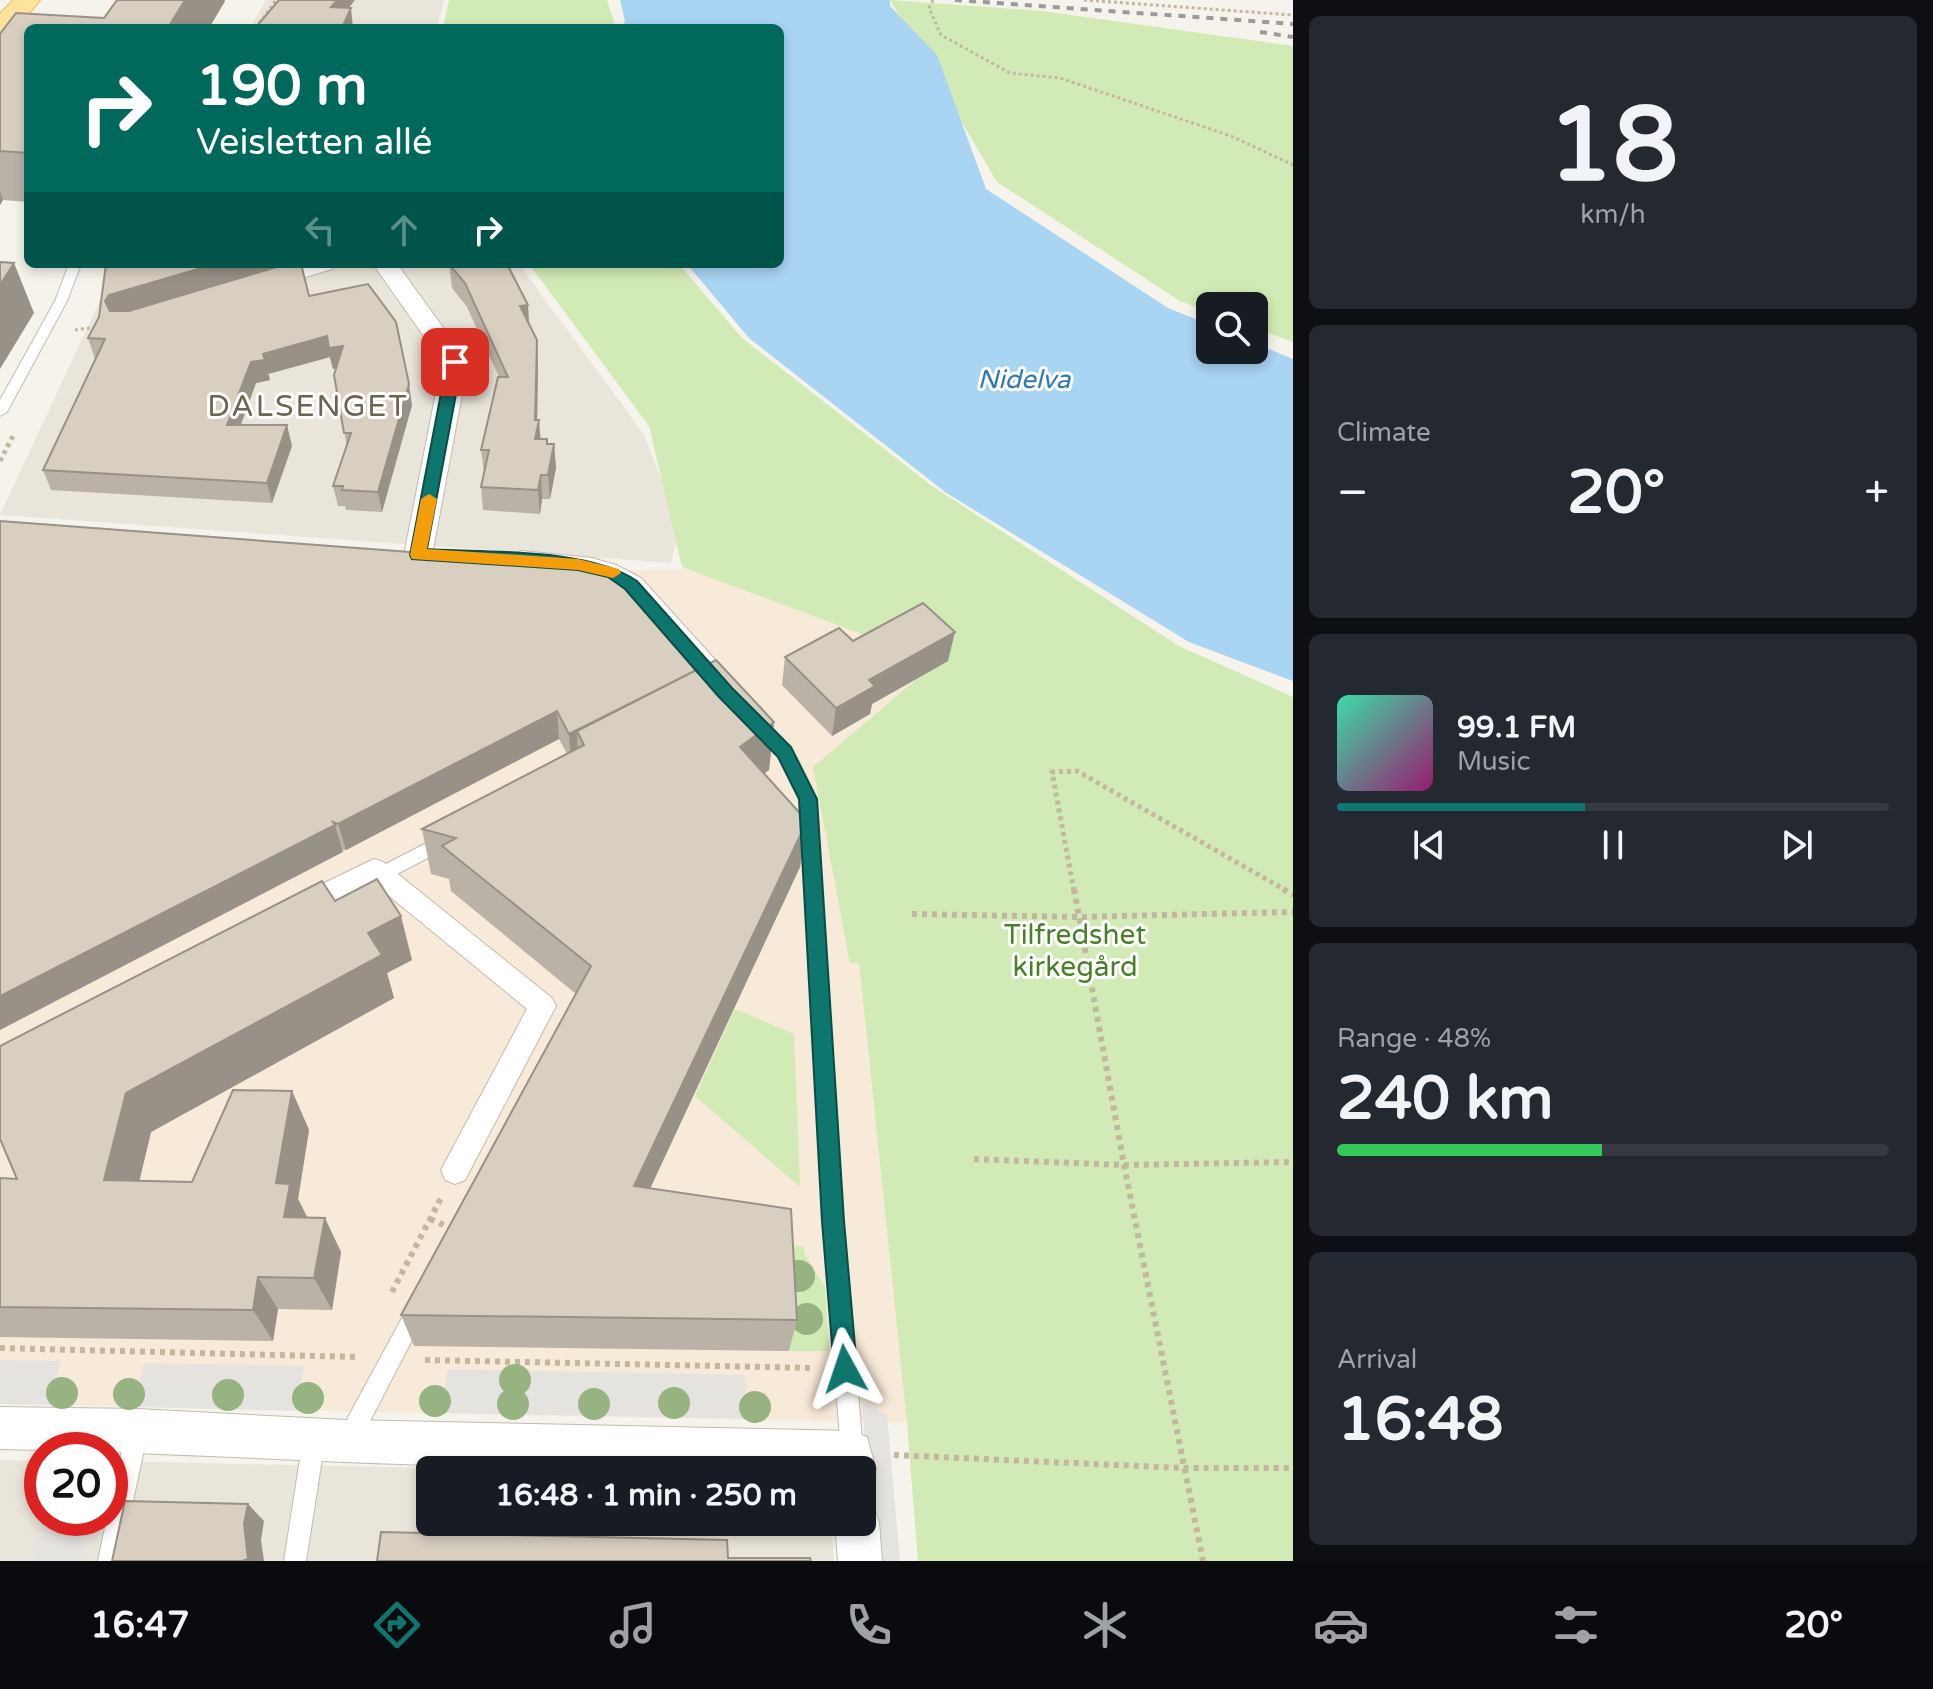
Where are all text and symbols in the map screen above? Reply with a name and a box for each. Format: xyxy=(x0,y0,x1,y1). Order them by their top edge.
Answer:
text: 190 m xyxy=(196,53,367,120)
icon: right xyxy=(64,56,168,160)
text: 18 xyxy=(1548,84,1678,209)
text: Veisletten allé xyxy=(196,121,432,164)
text: km/h xyxy=(1580,199,1646,230)
icon: left xyxy=(298,208,342,252)
icon: ahead xyxy=(382,208,426,252)
icon: right xyxy=(466,208,510,252)
map controls xyxy=(1196,292,1268,364)
button: search xyxy=(1196,292,1268,364)
pin xyxy=(421,328,489,396)
icon: arrive xyxy=(433,340,477,384)
water label: Nidelva xyxy=(978,364,1072,395)
district label: DALSENGET xyxy=(207,388,409,425)
text: Climate xyxy=(1337,417,1431,448)
text: 20° xyxy=(1567,457,1665,529)
text: − xyxy=(1337,467,1368,520)
text: + xyxy=(1864,467,1889,520)
text: 99.1 FM xyxy=(1457,709,1576,746)
text: Music xyxy=(1457,746,1530,777)
icon: previous xyxy=(1407,823,1451,867)
icon: pause xyxy=(1591,823,1635,867)
icon: next xyxy=(1775,823,1819,867)
park label: Tilfredshet kirkegård xyxy=(1004,918,1146,984)
text: Range · 48% xyxy=(1337,1023,1491,1054)
text: 240 km xyxy=(1337,1063,1553,1135)
position arrow xyxy=(803,1327,887,1411)
text: Arrival xyxy=(1337,1344,1417,1375)
text: 16:48 xyxy=(1337,1384,1503,1456)
speed limit sign: 20 xyxy=(24,1432,128,1536)
text: 16:48 · 1 min · 250 m xyxy=(495,1477,797,1514)
icon: directions xyxy=(369,1597,425,1653)
icon: music xyxy=(605,1597,661,1653)
icon: phone xyxy=(841,1597,897,1653)
icon: climate xyxy=(1077,1597,1133,1653)
icon: car xyxy=(1313,1597,1369,1653)
icon: filters xyxy=(1548,1597,1604,1653)
text: 16:47 xyxy=(90,1604,190,1647)
text: 20° xyxy=(1784,1604,1843,1647)

